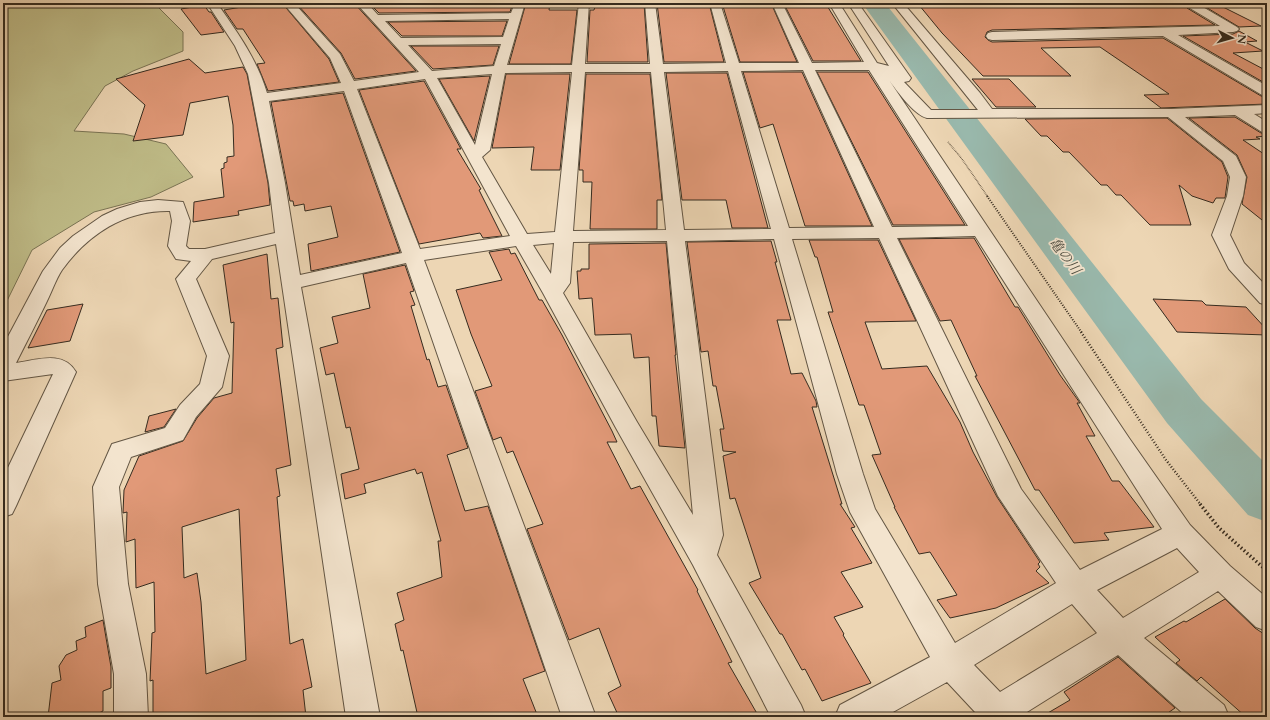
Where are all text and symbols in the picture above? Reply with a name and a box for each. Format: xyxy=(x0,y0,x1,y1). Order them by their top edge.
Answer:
north arrow xyxy=(1212,18,1252,58)
text: N xyxy=(1233,33,1249,45)
water label: 亀の川 xyxy=(1045,234,1086,280)

